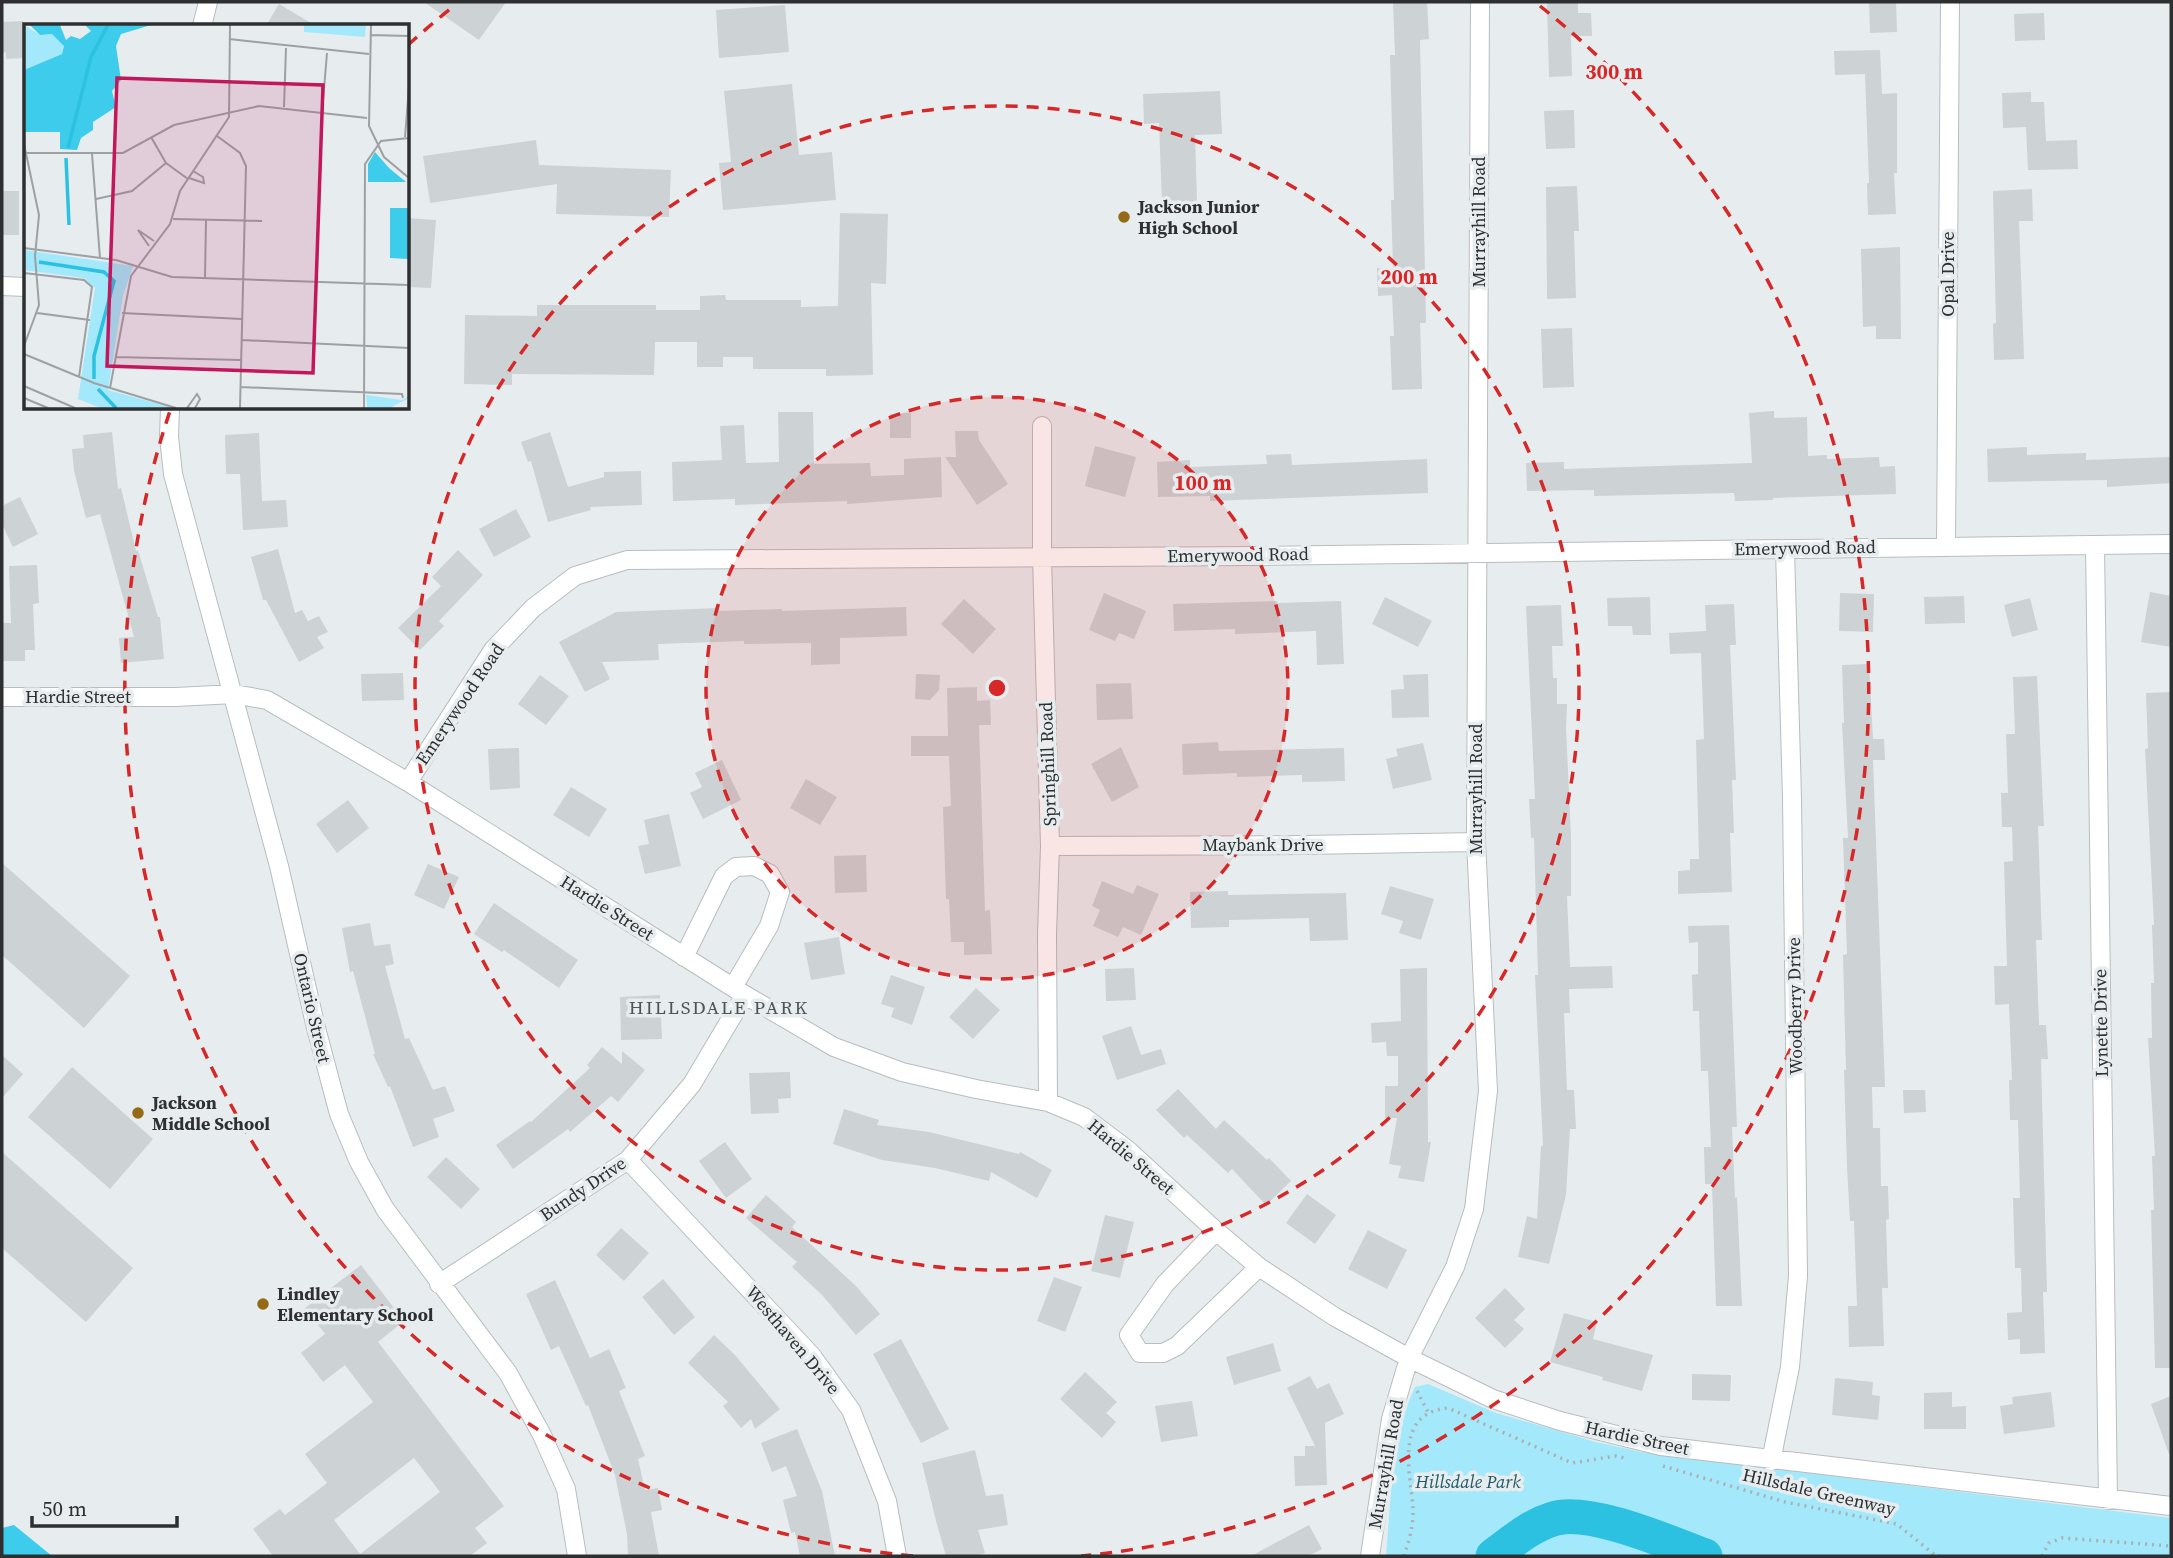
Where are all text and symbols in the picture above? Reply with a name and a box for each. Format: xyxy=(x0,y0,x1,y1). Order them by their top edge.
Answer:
inset map xyxy=(24,24,410,410)
text: 300 m xyxy=(1585,57,1643,86)
street label: Murrayhill Road xyxy=(1466,156,1491,288)
place label: Jackson Junior High School xyxy=(1137,194,1260,240)
marker: Jackson Junior High School xyxy=(1116,209,1132,225)
street label: Opal Drive xyxy=(1935,231,1960,317)
text: 200 m xyxy=(1380,262,1438,291)
text: 100 m xyxy=(1174,468,1232,497)
street label: Emerywood Road xyxy=(1734,534,1876,561)
street label: Emerywood Road xyxy=(1167,541,1309,568)
street label: Emerywood Road xyxy=(410,638,510,769)
centre of rings xyxy=(985,676,1009,700)
street label: Hardie Street xyxy=(25,684,131,709)
street label: Springhill Road xyxy=(1033,701,1062,827)
street label: Murrayhill Road xyxy=(1463,723,1488,855)
street label: Maybank Drive xyxy=(1202,832,1324,857)
street label: Hardie Street xyxy=(556,869,659,946)
street label: Woodberry Drive xyxy=(1781,937,1808,1075)
street label: Ontario Street xyxy=(288,950,337,1065)
street label: Lynette Drive xyxy=(2087,969,2114,1077)
district label: HILLSDALE PARK xyxy=(629,994,809,1020)
place label: Jackson Middle School xyxy=(151,1090,270,1136)
marker: Jackson Middle School xyxy=(130,1105,146,1121)
street label: Hardie Street xyxy=(1083,1113,1180,1200)
street label: Bundy Drive xyxy=(535,1150,631,1227)
street label: Westhaven Drive xyxy=(740,1280,846,1399)
place label: Lindley Elementary School xyxy=(277,1281,434,1327)
marker: Lindley Elementary School xyxy=(255,1296,271,1312)
street label: Murrayhill Road xyxy=(1362,1397,1409,1531)
street label: Hardie Street xyxy=(1583,1414,1692,1461)
street label: Hillsdale Greenway xyxy=(1740,1462,1899,1521)
park label: Hillsdale Park xyxy=(1414,1469,1521,1494)
scale bar xyxy=(32,1484,177,1528)
text: 50 m xyxy=(42,1494,87,1523)

